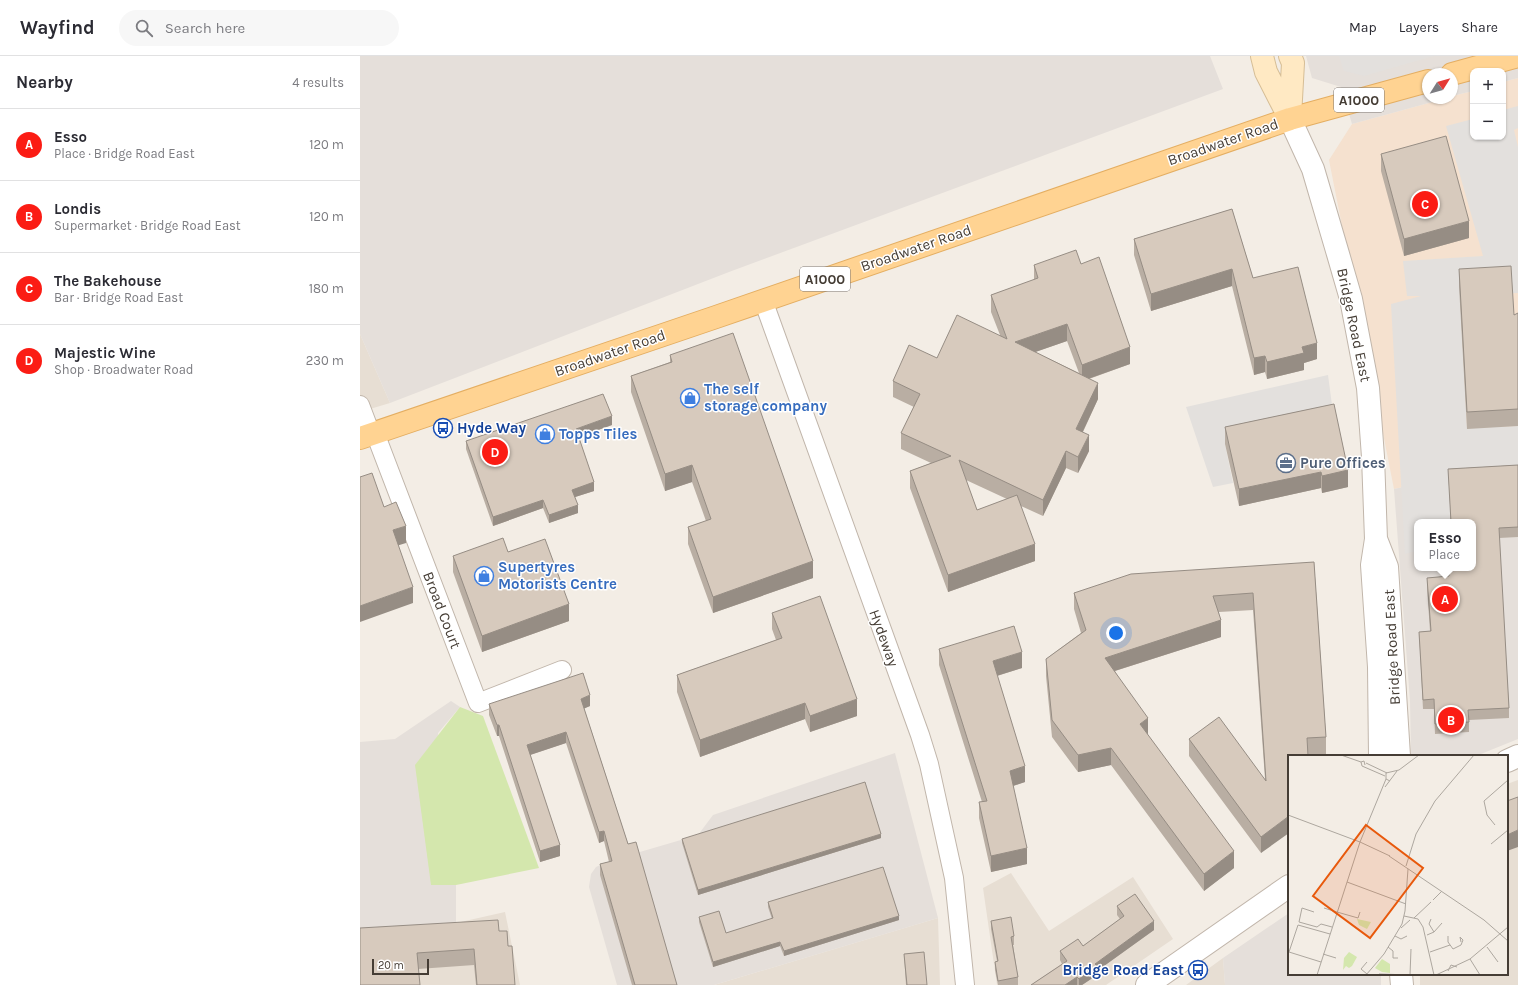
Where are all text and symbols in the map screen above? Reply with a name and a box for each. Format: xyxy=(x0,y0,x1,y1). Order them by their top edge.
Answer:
search box xyxy=(119,10,399,46)
text: Wayfind xyxy=(20,17,95,39)
icon: search xyxy=(133,17,155,39)
text: Search here xyxy=(165,19,245,37)
text: Map xyxy=(1349,19,1377,36)
text: Layers xyxy=(1399,19,1439,36)
text: Share xyxy=(1461,19,1498,36)
north arrow xyxy=(1422,68,1458,104)
map controls xyxy=(1470,68,1506,140)
button: + xyxy=(1470,68,1506,104)
text: Nearby xyxy=(16,72,73,92)
text: 4 results xyxy=(292,75,344,90)
road number: A1000 xyxy=(1334,88,1384,112)
button: − xyxy=(1470,104,1506,140)
street label: Broadwater Road xyxy=(1165,115,1281,169)
text: Esso xyxy=(54,128,87,146)
text: A xyxy=(25,137,33,152)
text: 120 m xyxy=(309,137,344,152)
text: Place · Bridge Road East xyxy=(54,146,195,161)
pin: C xyxy=(1412,189,1438,219)
text: Londis xyxy=(54,200,101,218)
text: B xyxy=(25,209,33,224)
text: 120 m xyxy=(309,209,344,224)
text: Supermarket · Bridge Road East xyxy=(54,218,241,233)
street label: Broadwater Road xyxy=(858,221,974,275)
street label: Bridge Road East xyxy=(1333,266,1375,384)
road number: A1000 xyxy=(800,267,850,291)
text: The Bakehouse xyxy=(54,272,161,290)
text: C xyxy=(25,281,33,296)
text: 180 m xyxy=(309,281,344,296)
text: Bar · Bridge Road East xyxy=(54,290,183,305)
street label: Broadwater Road xyxy=(552,326,668,380)
text: Majestic Wine xyxy=(54,344,156,362)
text: D xyxy=(25,353,33,368)
text: 230 m xyxy=(306,353,344,368)
text: Shop · Broadwater Road xyxy=(54,362,194,377)
place label: The self storage company xyxy=(704,380,827,415)
shop icon: The self storage company xyxy=(679,387,701,409)
bus stop icon: Hyde Way xyxy=(432,417,454,439)
place label: Hyde Way xyxy=(457,419,526,437)
shop icon: Topps Tiles xyxy=(534,423,556,445)
place label: Topps Tiles xyxy=(559,425,638,443)
pin: D xyxy=(482,437,508,467)
office icon: Pure Offices xyxy=(1275,452,1297,474)
place label: Pure Offices xyxy=(1300,454,1386,472)
popup xyxy=(1414,519,1476,571)
text: Esso xyxy=(1428,529,1462,547)
text: Place xyxy=(1428,547,1460,562)
place label: Supertyres Motorists Centre xyxy=(498,558,617,593)
shop icon: Supertyres Motorists Centre xyxy=(473,565,495,587)
street label: Broad Court xyxy=(419,569,465,651)
pin: A xyxy=(1432,584,1458,614)
street label: Bridge Road East xyxy=(1380,588,1404,705)
street label: Hydeway xyxy=(865,607,903,669)
your location xyxy=(1106,623,1126,643)
pin: B xyxy=(1438,705,1464,735)
inset map xyxy=(1288,755,1508,975)
scale bar xyxy=(372,957,429,976)
text: 20 m xyxy=(378,959,404,972)
bus stop icon: Bridge Road East xyxy=(1187,959,1209,981)
place label: Bridge Road East xyxy=(1062,961,1184,979)

